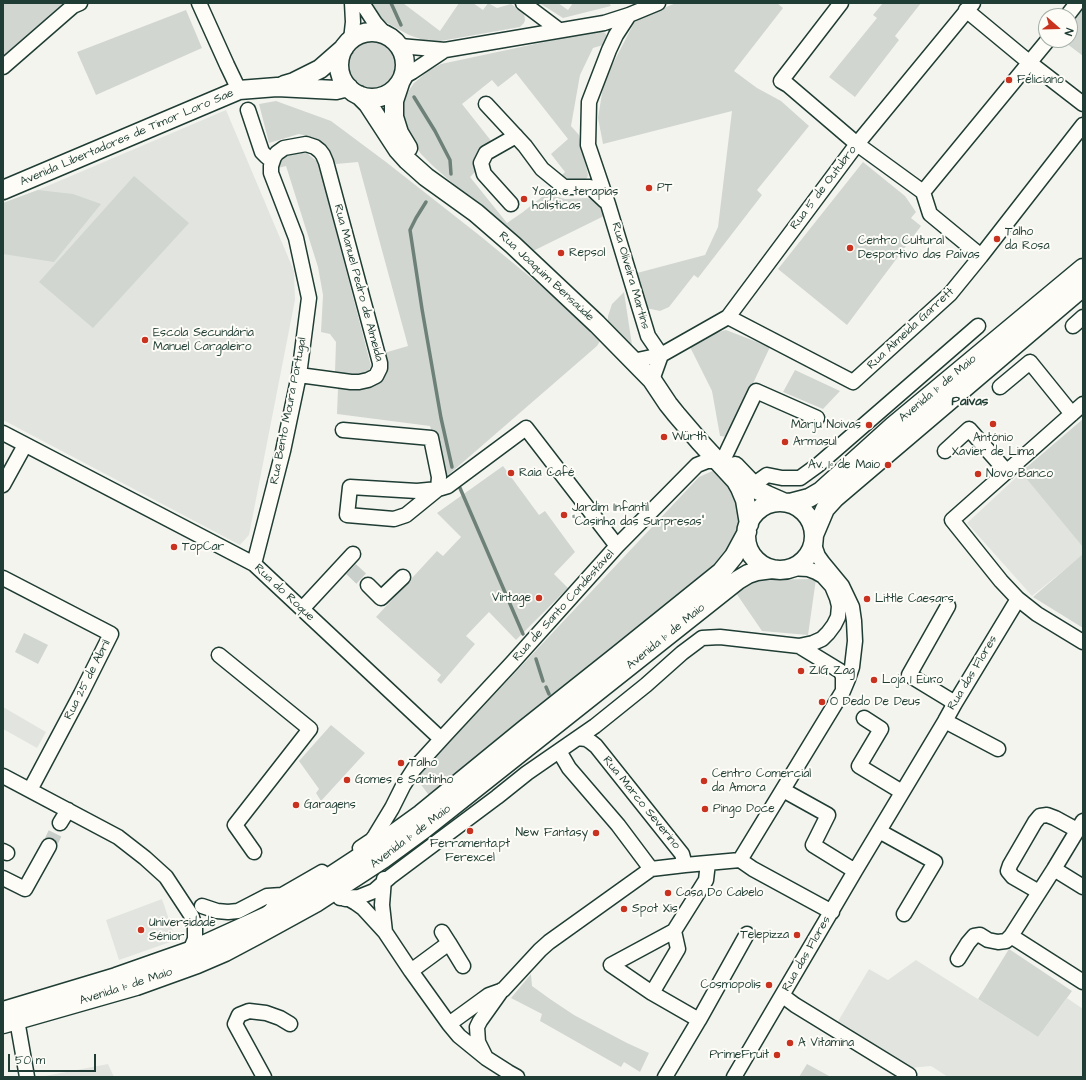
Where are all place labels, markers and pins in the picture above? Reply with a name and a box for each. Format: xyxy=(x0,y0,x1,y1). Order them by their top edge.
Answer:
place label: Feliciano xyxy=(1017,73,1064,87)
marker: Feliciano xyxy=(1004,75,1014,85)
place label: PT xyxy=(657,181,672,195)
marker: PT xyxy=(644,183,654,193)
place label: Yoga e terapias holisticas xyxy=(532,185,618,213)
marker: Yoga e terapias holisticas xyxy=(519,194,529,204)
place label: Talho da Rosa xyxy=(1005,225,1049,253)
place label: Centro Cultural Desportivo das Paivas xyxy=(858,234,980,262)
marker: Talho da Rosa xyxy=(992,234,1002,244)
marker: Centro Cultural Desportivo das Paivas xyxy=(845,243,855,253)
place label: Repsol xyxy=(569,246,605,260)
marker: Repsol xyxy=(556,248,566,258)
place label: Escola Secundária Manuel Cargaleiro xyxy=(153,326,254,354)
marker: Escola Secundária Manuel Cargaleiro xyxy=(140,335,150,345)
place label: Marju Noivas xyxy=(791,418,861,432)
marker: António Xavier de Lima xyxy=(988,419,998,429)
marker: Marju Noivas xyxy=(864,420,874,430)
place label: Würth xyxy=(672,430,707,444)
place label: António Xavier de Lima xyxy=(952,431,1034,459)
marker: Würth xyxy=(659,432,669,442)
place label: Armasul xyxy=(793,435,837,449)
marker: Armasul xyxy=(780,437,790,447)
place label: Av. 1º de Maio xyxy=(808,458,880,472)
marker: Av. 1º de Maio xyxy=(883,460,893,470)
place label: Raia Café xyxy=(519,466,575,480)
place label: Novo Banco xyxy=(986,467,1053,481)
marker: Raia Café xyxy=(506,468,516,478)
marker: Novo Banco xyxy=(973,469,983,479)
place label: Jardim Infantil "Casinha das Surpresas" xyxy=(572,501,704,529)
marker: Jardim Infantil "Casinha das Surpresas" xyxy=(559,510,569,520)
place label: TopCar xyxy=(182,540,224,554)
marker: TopCar xyxy=(169,542,179,552)
place label: Vintage xyxy=(492,591,531,605)
place label: Little Caesars xyxy=(875,592,954,606)
marker: Vintage xyxy=(534,593,544,603)
marker: Little Caesars xyxy=(862,594,872,604)
place label: ZIG Zag xyxy=(809,664,855,678)
marker: ZIG Zag xyxy=(796,666,806,676)
place label: Loja 1 Euro xyxy=(882,673,943,687)
marker: Loja 1 Euro xyxy=(869,675,879,685)
place label: O Dedo De Deus xyxy=(830,695,920,709)
marker: O Dedo De Deus xyxy=(817,697,827,707)
place label: Talho xyxy=(409,756,437,770)
marker: Talho xyxy=(396,758,406,768)
place label: Centro Comercial da Amora xyxy=(712,767,811,795)
place label: Gomes e Santinho xyxy=(355,773,453,787)
marker: Gomes e Santinho xyxy=(342,775,352,785)
marker: Centro Comercial da Amora xyxy=(699,776,709,786)
place label: Garagens xyxy=(304,798,356,812)
marker: Garagens xyxy=(291,800,301,810)
place label: Pingo Doce xyxy=(713,802,775,816)
marker: Pingo Doce xyxy=(700,804,710,814)
marker: Ferramenta.pt Ferexcel xyxy=(465,826,475,836)
place label: New Fantasy xyxy=(515,826,588,840)
marker: New Fantasy xyxy=(591,828,601,838)
place label: Ferramenta.pt Ferexcel xyxy=(430,837,510,865)
place label: Casa Do Cabelo xyxy=(676,886,763,900)
marker: Casa Do Cabelo xyxy=(663,888,673,898)
place label: Spot Xis xyxy=(632,902,678,916)
marker: Spot Xis xyxy=(619,904,629,914)
place label: Universidade Sénior xyxy=(149,916,216,944)
marker: Universidade Sénior xyxy=(136,925,146,935)
place label: Telepizza xyxy=(740,928,789,942)
marker: Telepizza xyxy=(792,930,802,940)
place label: Cosmopolis xyxy=(700,978,761,992)
marker: Cosmopolis xyxy=(764,980,774,990)
place label: A Vitamina xyxy=(798,1036,854,1050)
marker: A Vitamina xyxy=(785,1038,795,1048)
place label: PrimeFruit xyxy=(709,1048,769,1062)
marker: PrimeFruit xyxy=(772,1050,782,1060)

